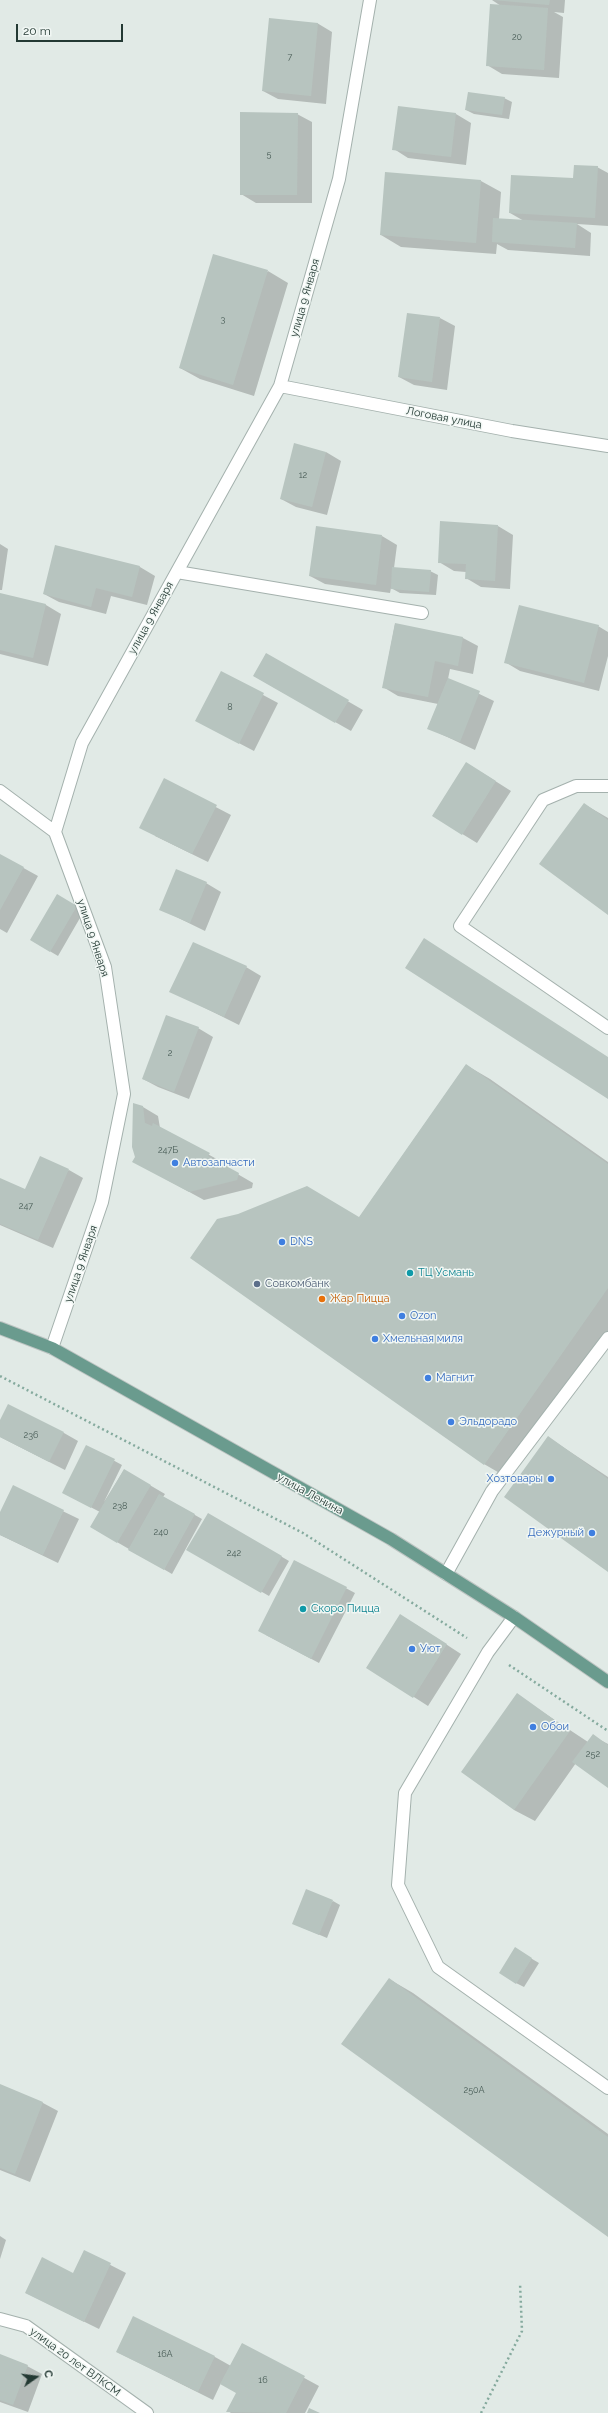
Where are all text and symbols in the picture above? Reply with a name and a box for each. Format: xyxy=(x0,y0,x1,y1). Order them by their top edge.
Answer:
scale bar xyxy=(18,16,125,42)
text: 20 m xyxy=(23,24,51,38)
house number: 20 xyxy=(512,32,522,42)
house number: 7 xyxy=(288,52,292,62)
house number: 5 xyxy=(267,149,271,159)
street label: улица 9 Января xyxy=(287,257,323,339)
house number: 3 xyxy=(221,314,225,324)
street label: Логовая улица xyxy=(405,404,483,432)
house number: 12 xyxy=(299,470,307,480)
street label: улица 9 Января xyxy=(126,579,176,657)
house number: 8 xyxy=(227,702,233,712)
street label: улица 9 Января xyxy=(74,897,112,979)
house number: 2 xyxy=(168,1048,172,1058)
house number: 247Б xyxy=(158,1145,178,1155)
place label: Автозапчасти xyxy=(183,1156,255,1170)
marker: Автозапчасти xyxy=(170,1158,180,1168)
house number: 247 xyxy=(19,1201,33,1211)
street label: улица 9 Января xyxy=(62,1224,100,1304)
place label: DNS xyxy=(290,1235,313,1249)
marker: DNS xyxy=(277,1237,287,1247)
place label: ТЦ Усмань xyxy=(418,1266,474,1280)
marker: ТЦ Усмань xyxy=(405,1268,415,1278)
place label: Совкомбанк xyxy=(265,1277,329,1291)
marker: Совкомбанк xyxy=(252,1279,262,1289)
place label: Жар Пицца xyxy=(330,1292,390,1306)
marker: Жар Пицца xyxy=(317,1294,327,1304)
place label: Ozon xyxy=(410,1309,437,1323)
marker: Ozon xyxy=(397,1311,407,1321)
place label: Хмельная миля xyxy=(383,1332,463,1346)
marker: Хмельная миля xyxy=(370,1334,380,1344)
place label: Магнит xyxy=(436,1371,474,1385)
marker: Магнит xyxy=(423,1373,433,1383)
place label: Эльдорадо xyxy=(459,1415,517,1429)
marker: Эльдорадо xyxy=(446,1417,456,1427)
house number: 236 xyxy=(24,1430,38,1440)
street label: улица Ленина xyxy=(275,1470,345,1518)
place label: Хозтовары xyxy=(487,1472,543,1486)
marker: Хозтовары xyxy=(546,1474,556,1484)
house number: 238 xyxy=(113,1501,127,1511)
place label: Дежурный xyxy=(527,1526,584,1540)
house number: 240 xyxy=(153,1527,169,1537)
marker: Дежурный xyxy=(587,1528,597,1538)
house number: 242 xyxy=(227,1548,241,1558)
place label: Скоро Пицца xyxy=(311,1602,380,1616)
marker: Скоро Пицца xyxy=(298,1604,308,1614)
place label: Уют xyxy=(420,1642,441,1656)
marker: Уют xyxy=(407,1644,417,1654)
place label: Обои xyxy=(541,1720,569,1734)
marker: Обои xyxy=(528,1722,538,1732)
house number: 252 xyxy=(586,1749,600,1759)
house number: 250А xyxy=(463,2085,485,2095)
street label: улица 20 лет ВЛКСМ xyxy=(27,2325,123,2399)
house number: 16А xyxy=(157,2349,173,2359)
north arrow xyxy=(16,2357,56,2397)
house number: 16 xyxy=(258,2375,268,2385)

